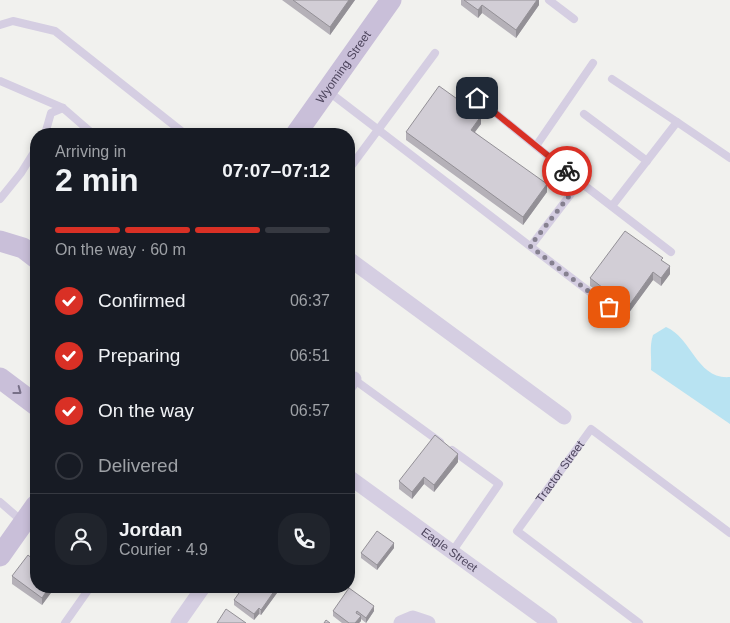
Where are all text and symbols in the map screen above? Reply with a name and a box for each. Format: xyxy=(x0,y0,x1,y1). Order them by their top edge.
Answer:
street label: Wyoming Street xyxy=(313,28,374,106)
pin xyxy=(456,77,498,119)
icon: home xyxy=(463,84,491,112)
text: Arriving in xyxy=(55,143,126,160)
courier xyxy=(542,146,592,196)
icon: bike xyxy=(553,157,581,185)
text: 07:07–07:12 xyxy=(222,160,330,181)
text: 2 min xyxy=(55,162,139,198)
text: On the way · 60 m xyxy=(55,241,186,258)
pin xyxy=(588,286,630,328)
icon: check xyxy=(55,287,83,315)
text: Confirmed xyxy=(98,290,186,311)
text: 06:37 xyxy=(290,292,330,309)
icon: bag xyxy=(595,293,623,321)
icon: check xyxy=(55,342,83,370)
text: Preparing xyxy=(98,345,180,366)
text: 06:51 xyxy=(290,347,330,364)
one-way arrow xyxy=(12,386,21,394)
icon: check xyxy=(55,397,83,425)
text: On the way xyxy=(98,400,194,421)
text: 06:57 xyxy=(290,402,330,419)
street label: Tractor Street xyxy=(533,438,587,505)
text: Delivered xyxy=(98,455,178,476)
button: person xyxy=(55,513,107,565)
button: phone xyxy=(278,513,330,565)
text: Jordan xyxy=(119,519,182,540)
street label: Eagle Street xyxy=(418,525,481,575)
text: Courier · 4.9 xyxy=(119,541,208,558)

